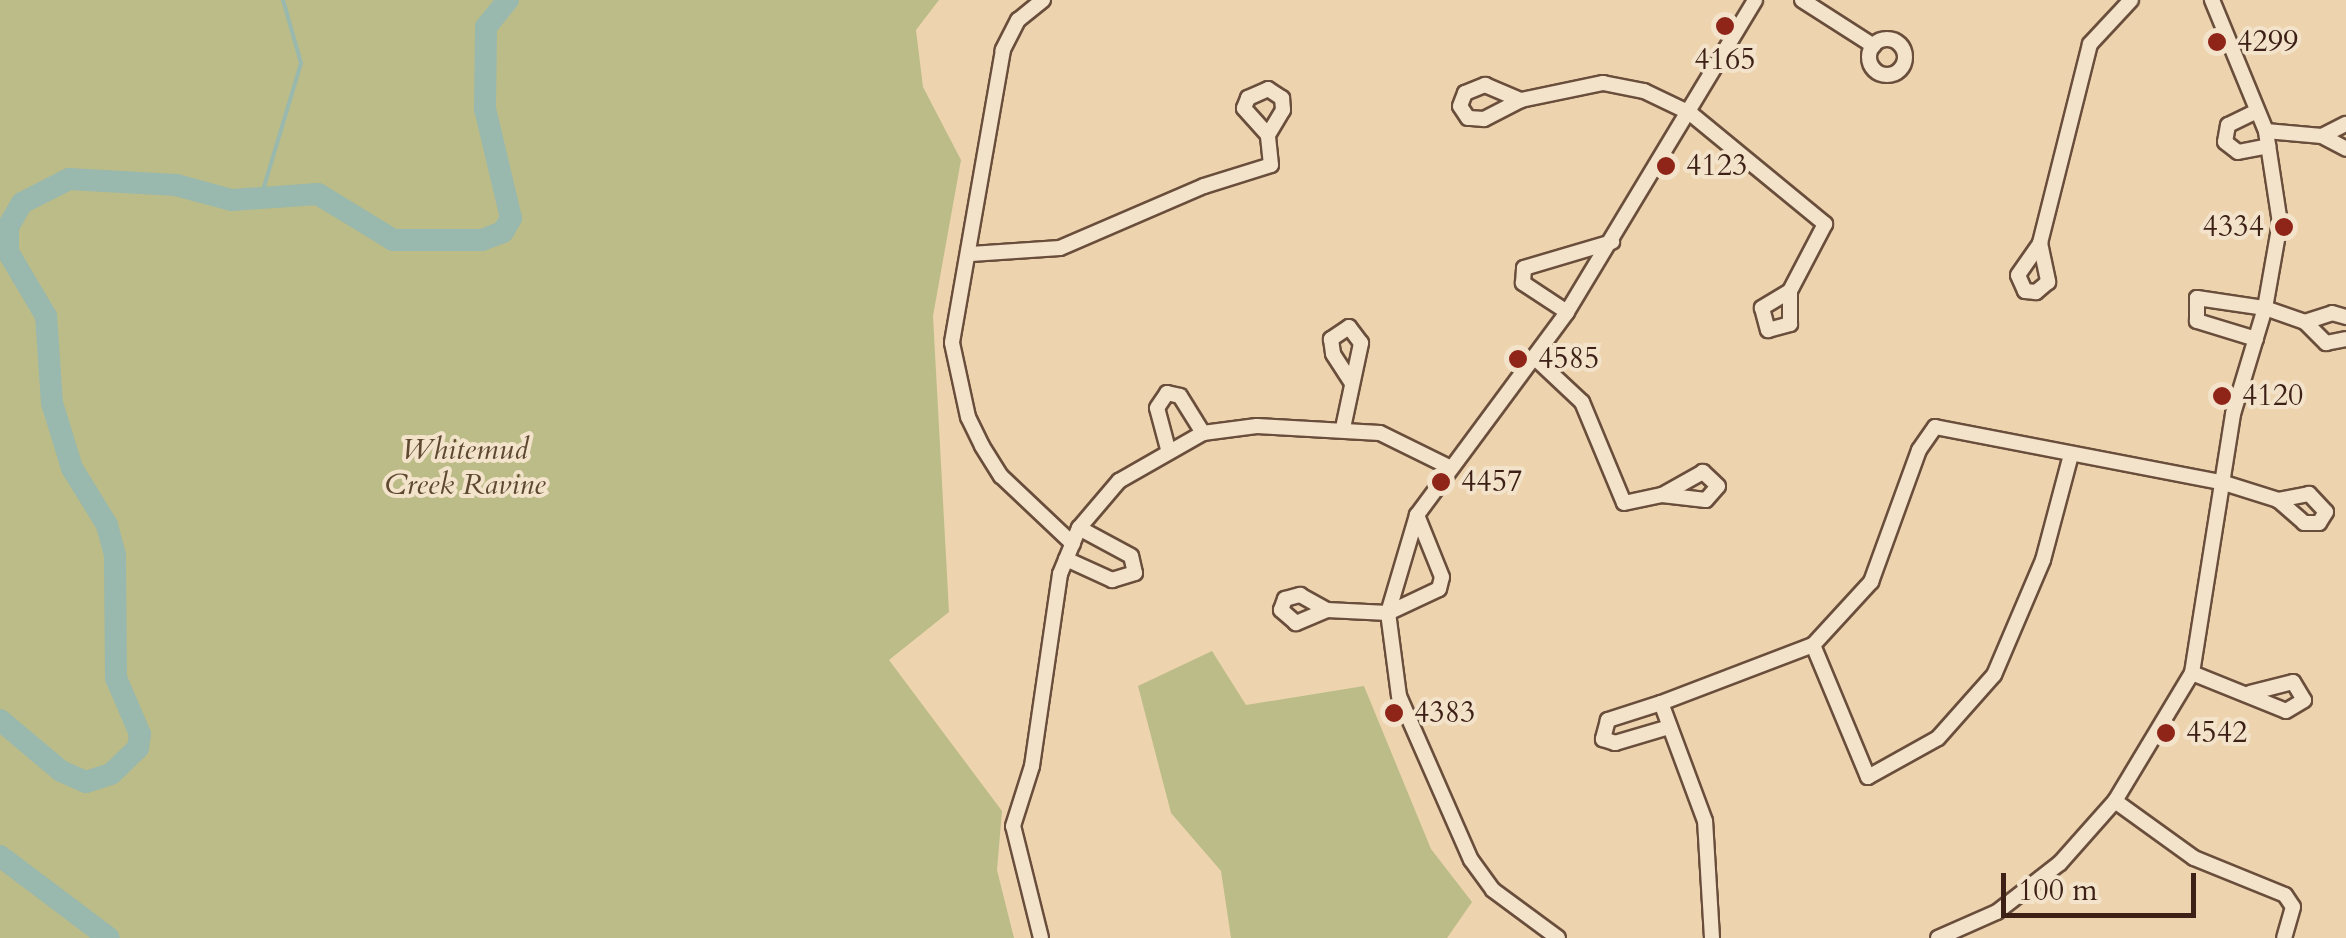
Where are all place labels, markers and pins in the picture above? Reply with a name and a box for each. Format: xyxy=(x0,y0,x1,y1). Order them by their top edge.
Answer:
marker: 4165 xyxy=(1714,15,1736,37)
place label: 4299 xyxy=(2237,24,2298,60)
marker: 4299 xyxy=(2206,31,2228,53)
place label: 4165 xyxy=(1694,42,1756,78)
place label: 4123 xyxy=(1686,148,1747,184)
marker: 4123 xyxy=(1655,155,1677,177)
place label: 4334 xyxy=(2203,209,2264,245)
marker: 4334 xyxy=(2273,216,2295,238)
place label: 4585 xyxy=(1538,341,1599,377)
marker: 4585 xyxy=(1507,348,1529,370)
place label: 4120 xyxy=(2242,378,2303,414)
marker: 4120 xyxy=(2211,385,2233,407)
place label: 4457 xyxy=(1461,464,1522,500)
marker: 4457 xyxy=(1430,471,1452,493)
place label: 4383 xyxy=(1414,695,1475,731)
marker: 4383 xyxy=(1383,702,1405,724)
place label: 4542 xyxy=(2186,715,2247,751)
marker: 4542 xyxy=(2155,722,2177,744)

